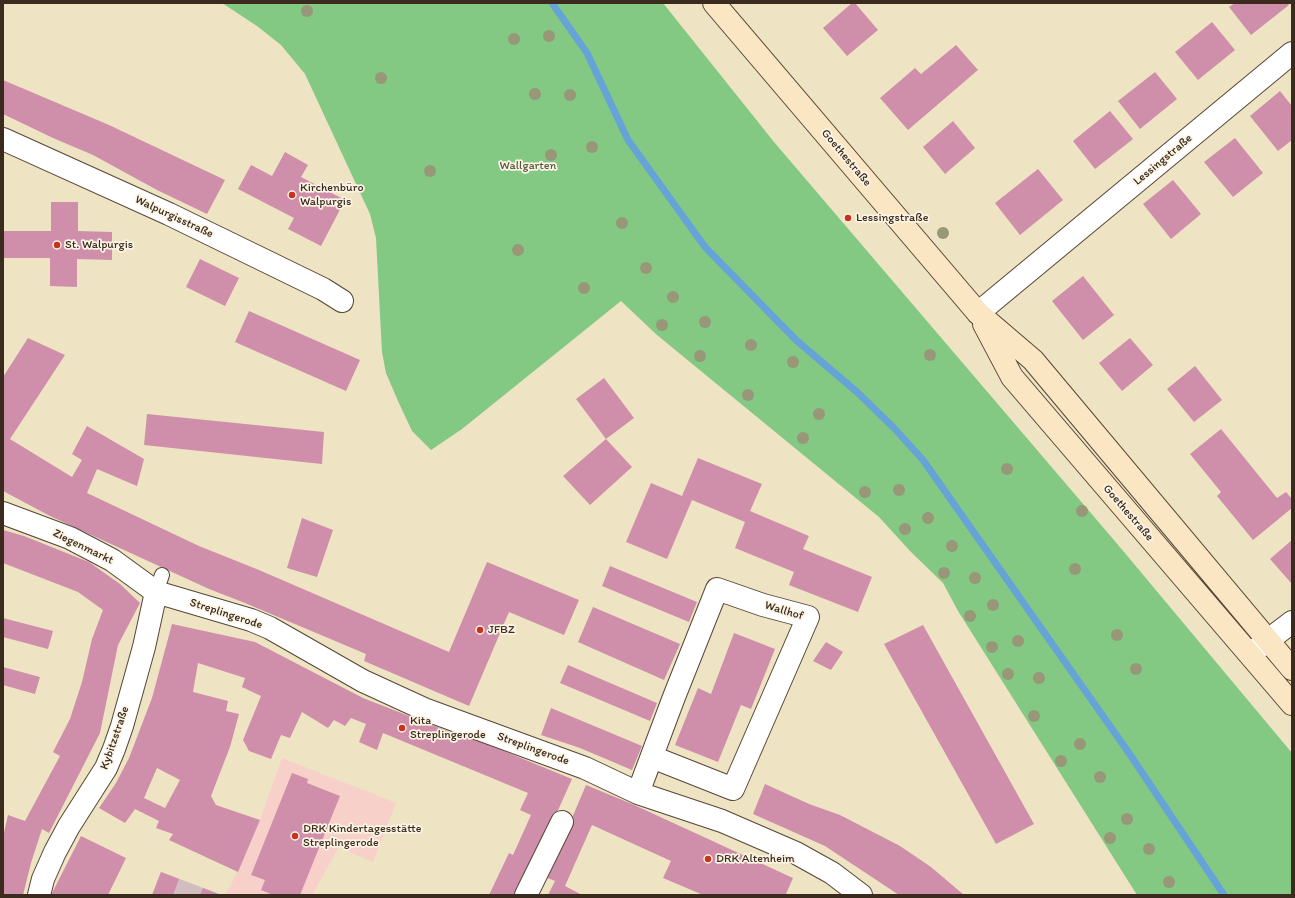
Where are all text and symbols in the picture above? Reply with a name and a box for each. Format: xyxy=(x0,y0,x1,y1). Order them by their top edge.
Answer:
street label: Goethestraße xyxy=(818,126,874,190)
street label: Lessingstraße xyxy=(1131,131,1195,189)
park label: Wallgarten xyxy=(500,159,556,173)
place label: Kirchenbüro Walpurgis xyxy=(300,181,364,209)
marker: Kirchenbüro Walpurgis xyxy=(287,190,297,200)
street label: Walpurgisstraße xyxy=(132,193,216,241)
place label: Lessingstraße xyxy=(856,211,928,225)
marker: Lessingstraße xyxy=(843,213,853,223)
place label: St. Walpurgis xyxy=(65,238,133,252)
marker: St. Walpurgis xyxy=(52,240,62,250)
street label: Goethestraße xyxy=(1100,482,1156,544)
street label: Ziegenmarkt xyxy=(50,526,116,568)
street label: Streplingerode xyxy=(188,595,264,633)
street label: Wallhof xyxy=(763,598,805,624)
place label: JFBZ xyxy=(488,623,515,637)
marker: JFBZ xyxy=(475,625,485,635)
street label: Kybitzstraße xyxy=(97,704,133,772)
place label: Kita Streplingerode xyxy=(410,714,486,742)
marker: Kita Streplingerode xyxy=(397,723,407,733)
street label: Streplingerode xyxy=(495,729,571,769)
place label: DRK Kindertagesstätte Streplingerode xyxy=(303,822,421,850)
marker: DRK Kindertagesstätte Streplingerode xyxy=(290,831,300,841)
place label: DRK Altenheim xyxy=(716,852,795,866)
marker: DRK Altenheim xyxy=(703,854,713,864)

